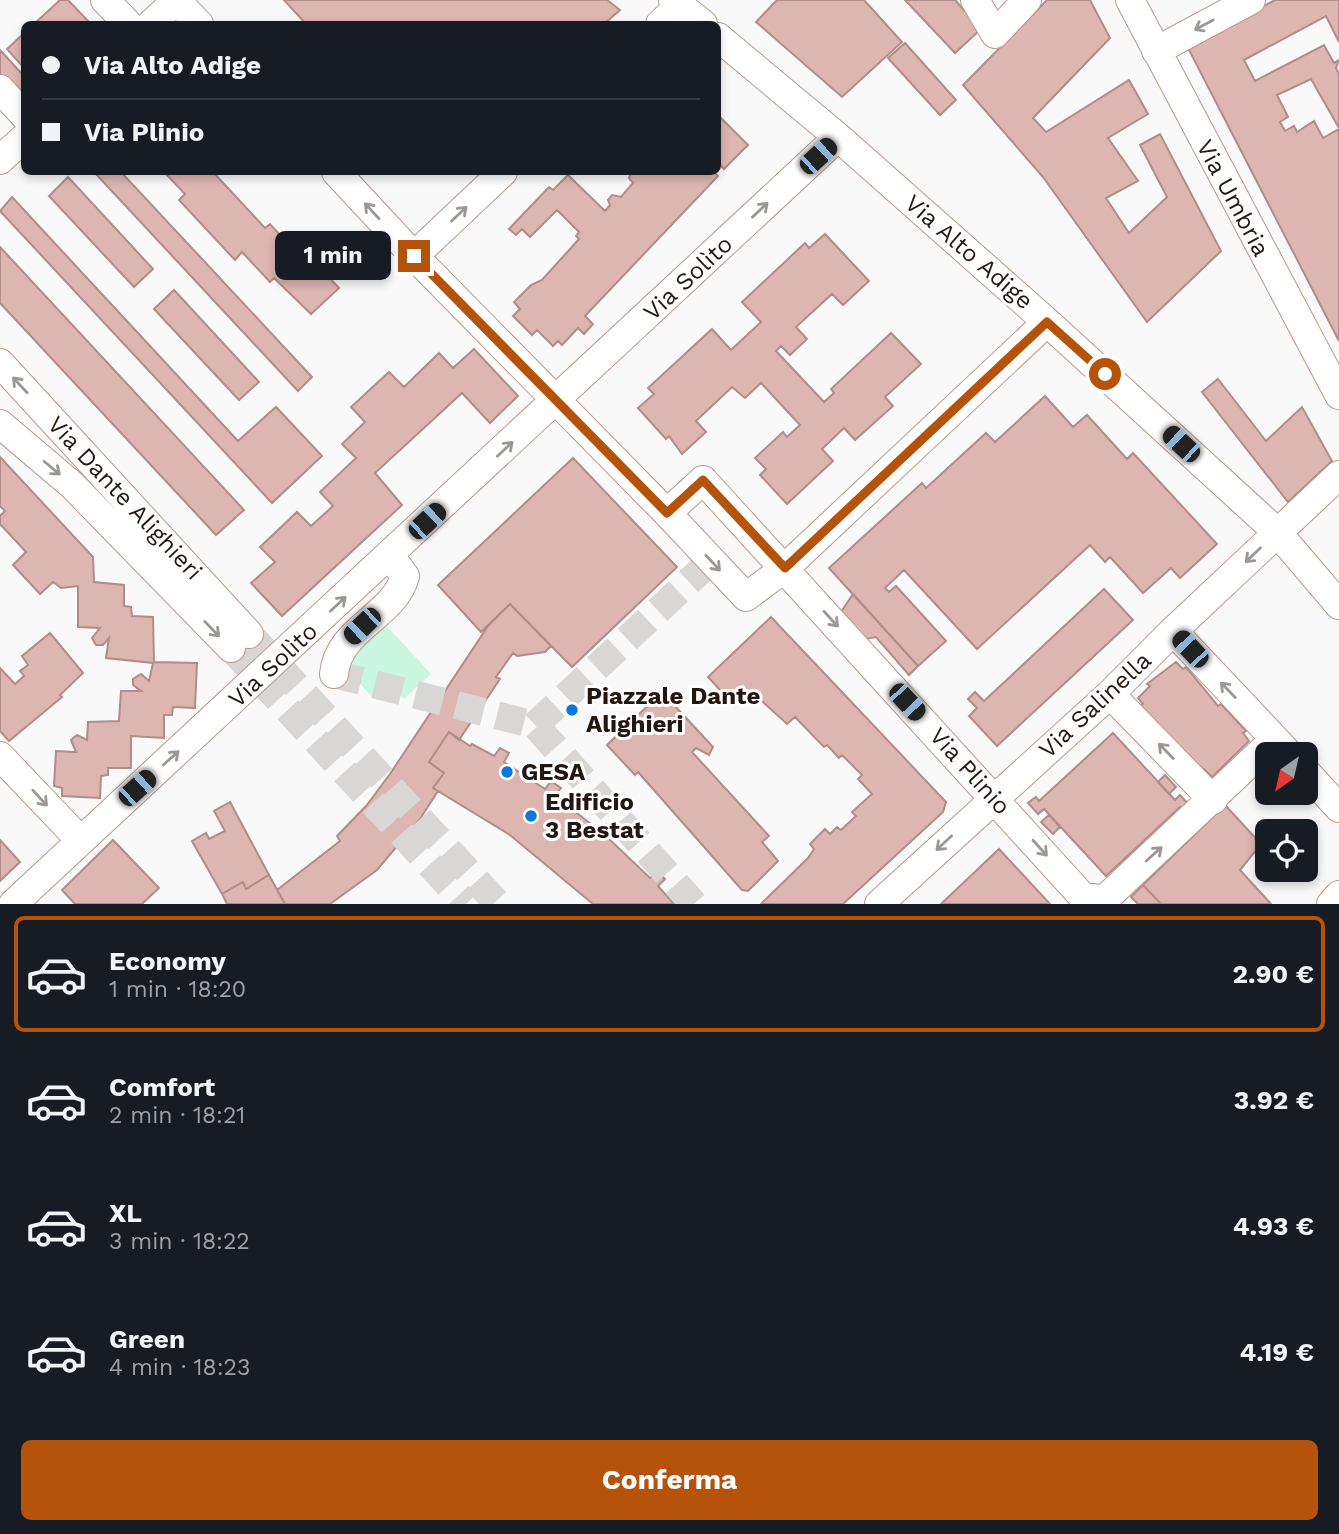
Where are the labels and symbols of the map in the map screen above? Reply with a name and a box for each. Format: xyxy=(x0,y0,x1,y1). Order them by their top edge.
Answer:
one-way arrow xyxy=(1194,19,1214,33)
car xyxy=(796,134,841,178)
street label: Via Umbria xyxy=(1191,135,1275,261)
street label: Via Alto Adige xyxy=(899,189,1039,315)
one-way arrow xyxy=(751,202,769,219)
one-way arrow xyxy=(364,203,381,220)
one-way arrow xyxy=(450,205,467,222)
street label: Via Solìto xyxy=(638,230,738,326)
callout: 1 min xyxy=(274,232,390,280)
route end xyxy=(398,240,430,272)
route start xyxy=(1089,358,1121,390)
one-way arrow xyxy=(12,377,29,394)
street label: Via Dante Alighieri xyxy=(42,410,208,586)
car xyxy=(1159,422,1204,466)
one-way arrow xyxy=(496,440,513,457)
one-way arrow xyxy=(43,460,61,476)
car xyxy=(405,499,450,543)
one-way arrow xyxy=(1245,546,1262,563)
one-way arrow xyxy=(705,554,722,571)
one-way arrow xyxy=(329,595,346,612)
car xyxy=(340,604,385,648)
one-way arrow xyxy=(823,610,840,627)
street label: Via Solìto xyxy=(223,617,323,713)
one-way arrow xyxy=(204,620,221,637)
car xyxy=(1168,626,1213,672)
street label: Via Salinella xyxy=(1033,646,1157,764)
car xyxy=(885,679,930,725)
one-way arrow xyxy=(1220,681,1237,698)
place label: Piazzale Dante Alighieri xyxy=(586,682,760,738)
marker: Piazzale Dante Alighieri xyxy=(564,702,580,718)
street label: Via Plinio xyxy=(924,722,1016,820)
north arrow xyxy=(1255,742,1318,805)
one-way arrow xyxy=(1157,743,1174,760)
one-way arrow xyxy=(162,750,180,766)
place label: GESA xyxy=(521,758,586,786)
marker: GESA xyxy=(499,764,515,780)
car xyxy=(115,766,160,810)
place label: Edificio 3 Bestat xyxy=(545,788,644,844)
one-way arrow xyxy=(31,789,48,806)
marker: Edificio 3 Bestat xyxy=(523,808,539,824)
one-way arrow xyxy=(936,835,953,852)
one-way arrow xyxy=(1032,839,1048,857)
one-way arrow xyxy=(1145,846,1163,862)

